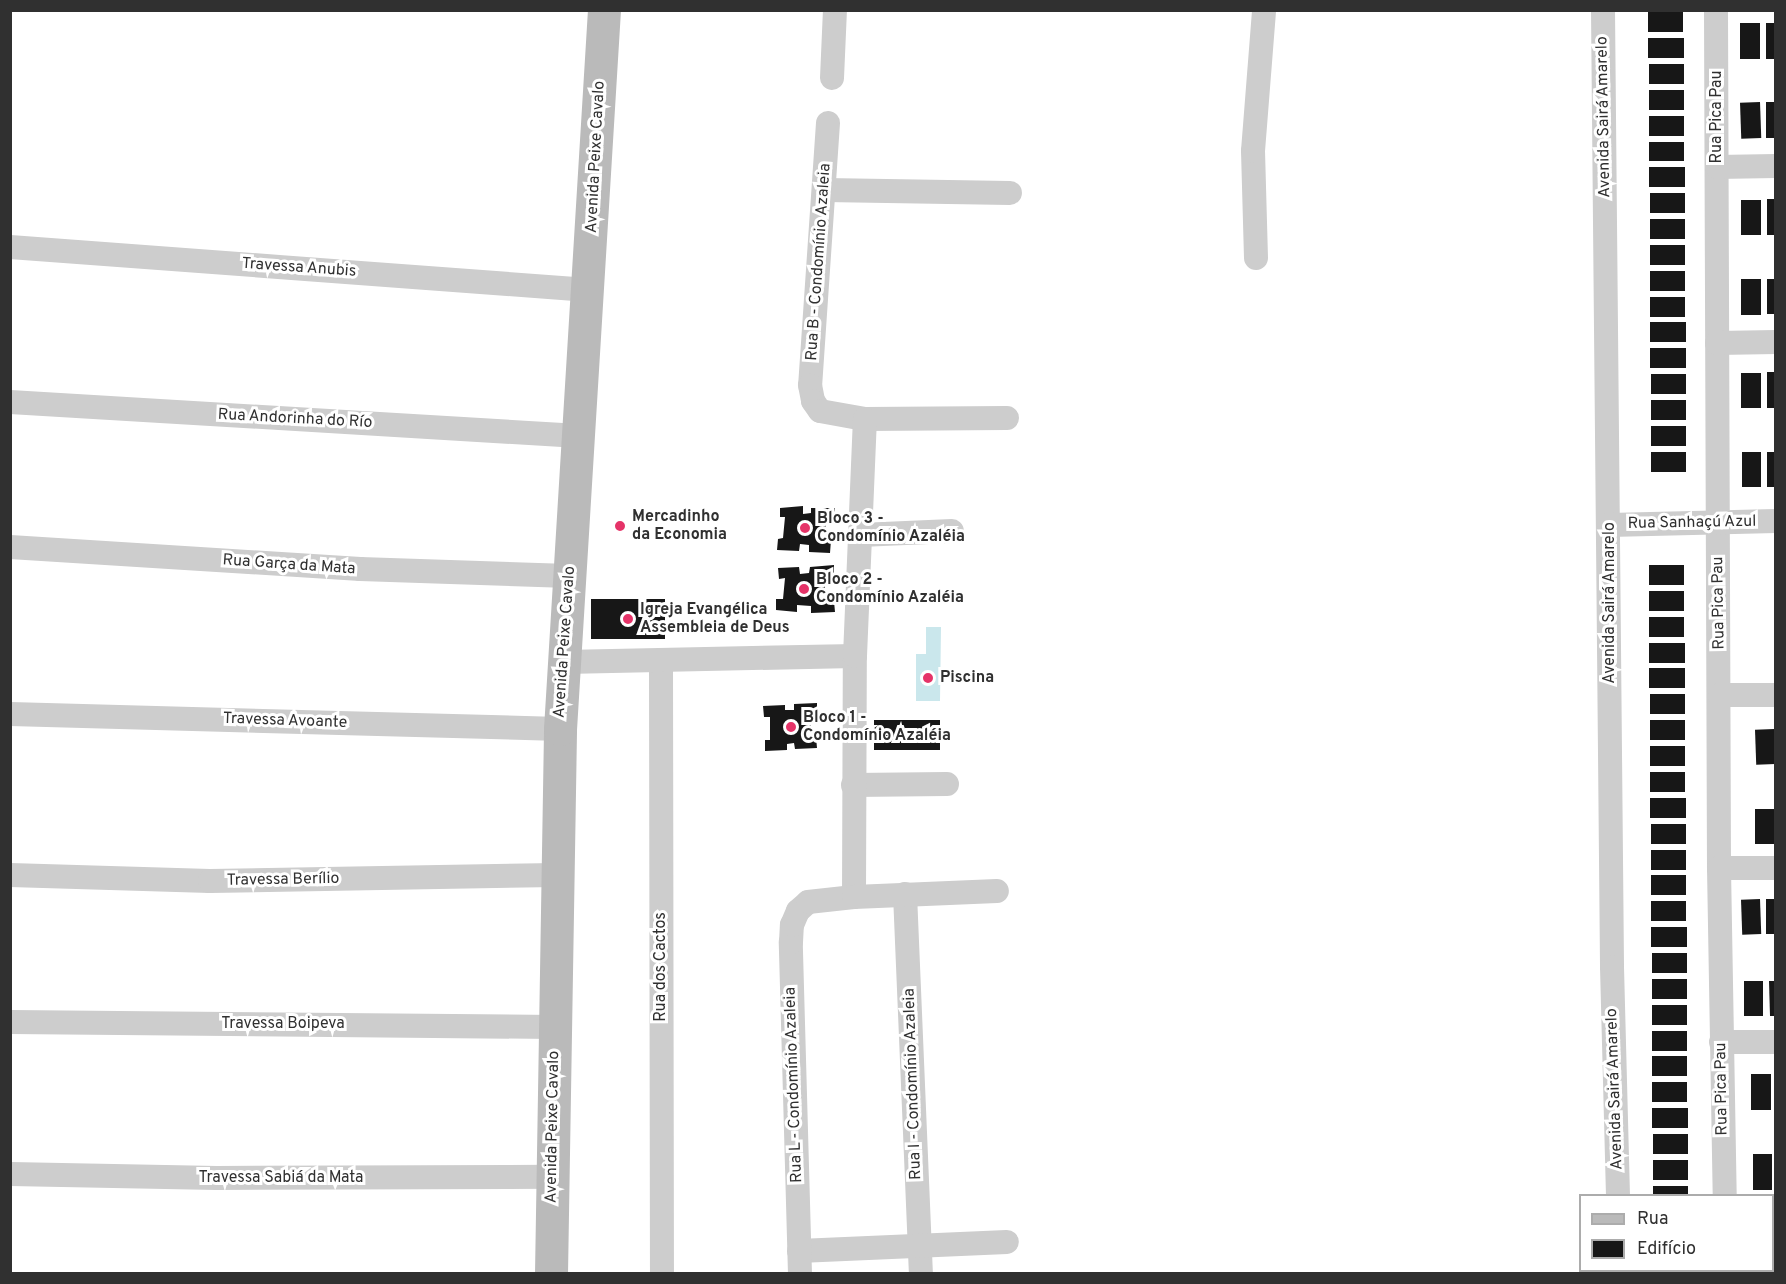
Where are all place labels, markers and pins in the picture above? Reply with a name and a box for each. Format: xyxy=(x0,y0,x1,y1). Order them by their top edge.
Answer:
place label: Mercadinho da Economia xyxy=(632,507,727,545)
place label: Bloco 3 - Condomínio Azaléia xyxy=(817,509,965,547)
marker: Mercadinho da Economia xyxy=(613,519,627,533)
marker: Bloco 3 - Condomínio Azaléia xyxy=(798,521,812,535)
place label: Bloco 2 - Condomínio Azaléia xyxy=(816,570,964,608)
marker: Bloco 2 - Condomínio Azaléia xyxy=(797,582,811,596)
place label: Igreja Evangélica Assembleia de Deus xyxy=(640,600,790,638)
marker: Igreja Evangélica Assembleia de Deus xyxy=(621,612,635,626)
place label: Piscina xyxy=(940,668,994,688)
marker: Piscina xyxy=(921,671,935,685)
place label: Bloco 1 - Condomínio Azaléia xyxy=(803,708,951,746)
marker: Bloco 1 - Condomínio Azaléia xyxy=(784,720,798,734)

